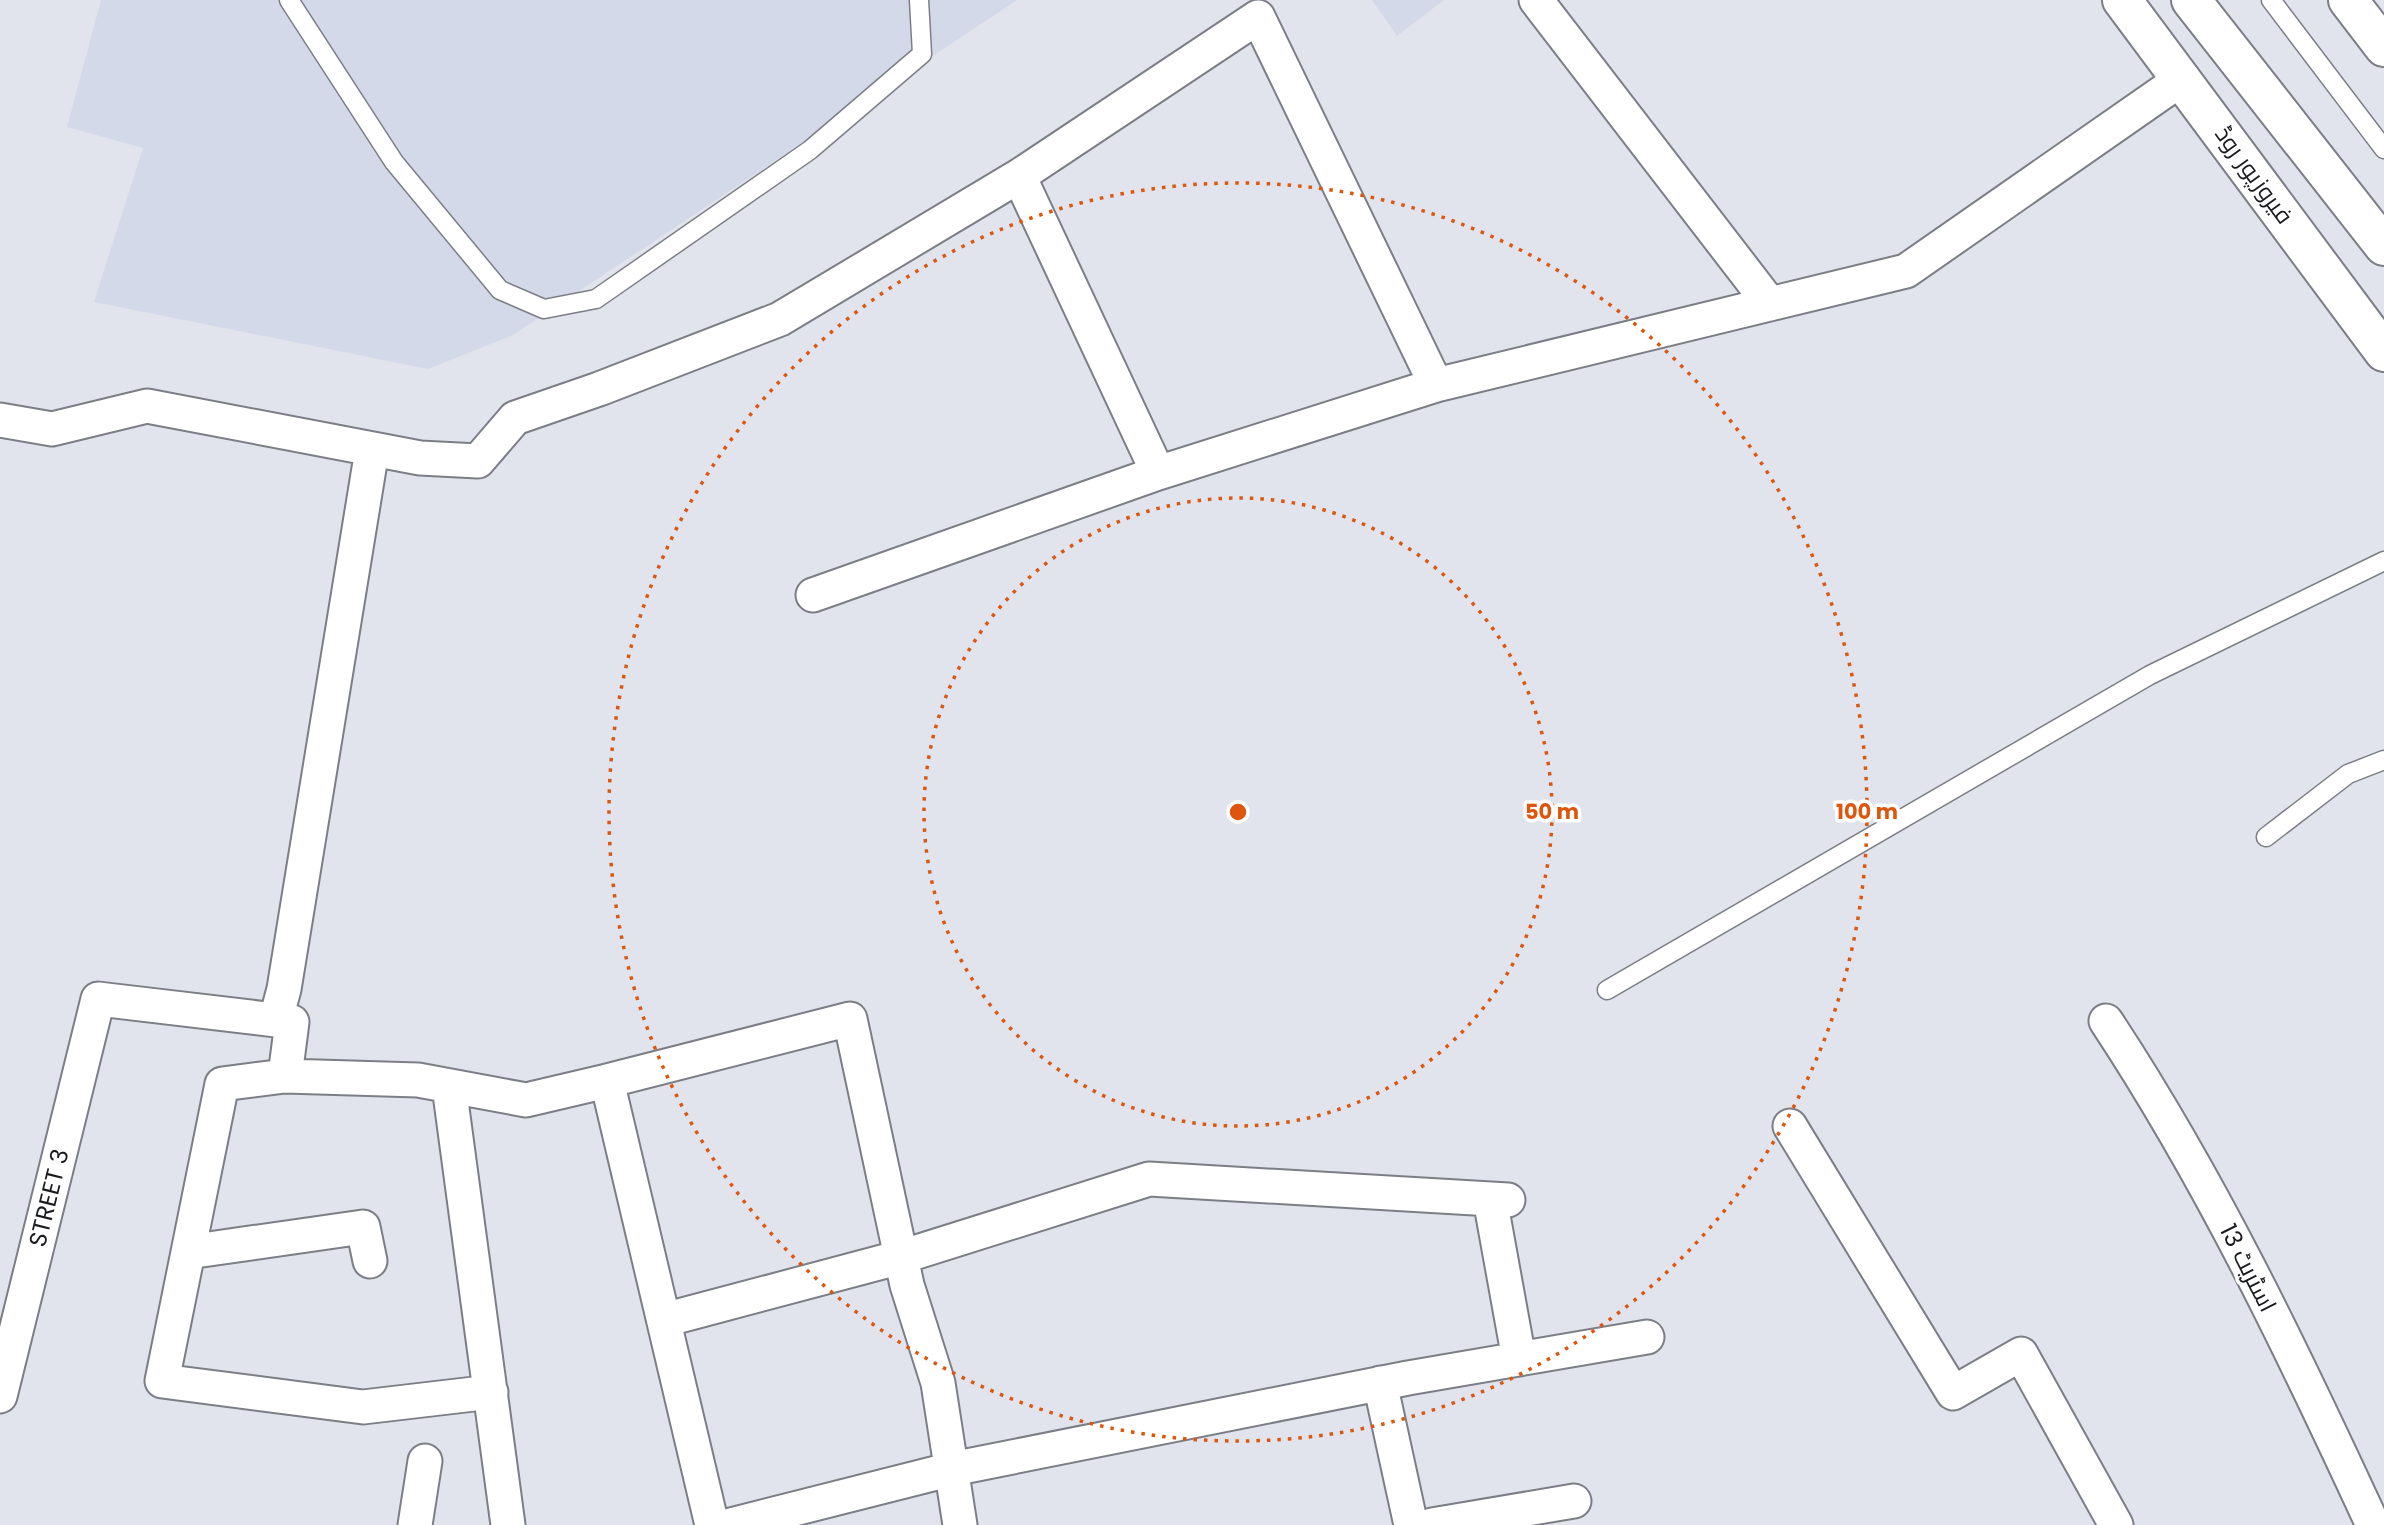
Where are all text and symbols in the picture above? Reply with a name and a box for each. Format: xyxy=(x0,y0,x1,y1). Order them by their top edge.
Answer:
street label: فیروزپور روڈ xyxy=(2208,119,2301,231)
text: 50 m xyxy=(1525,797,1579,826)
text: 100 m xyxy=(1836,797,1898,826)
centre of rings xyxy=(1226,800,1250,824)
street label: STREET 3 xyxy=(20,1145,77,1250)
street label: اسٹریٹ 13 xyxy=(2212,1218,2285,1318)

